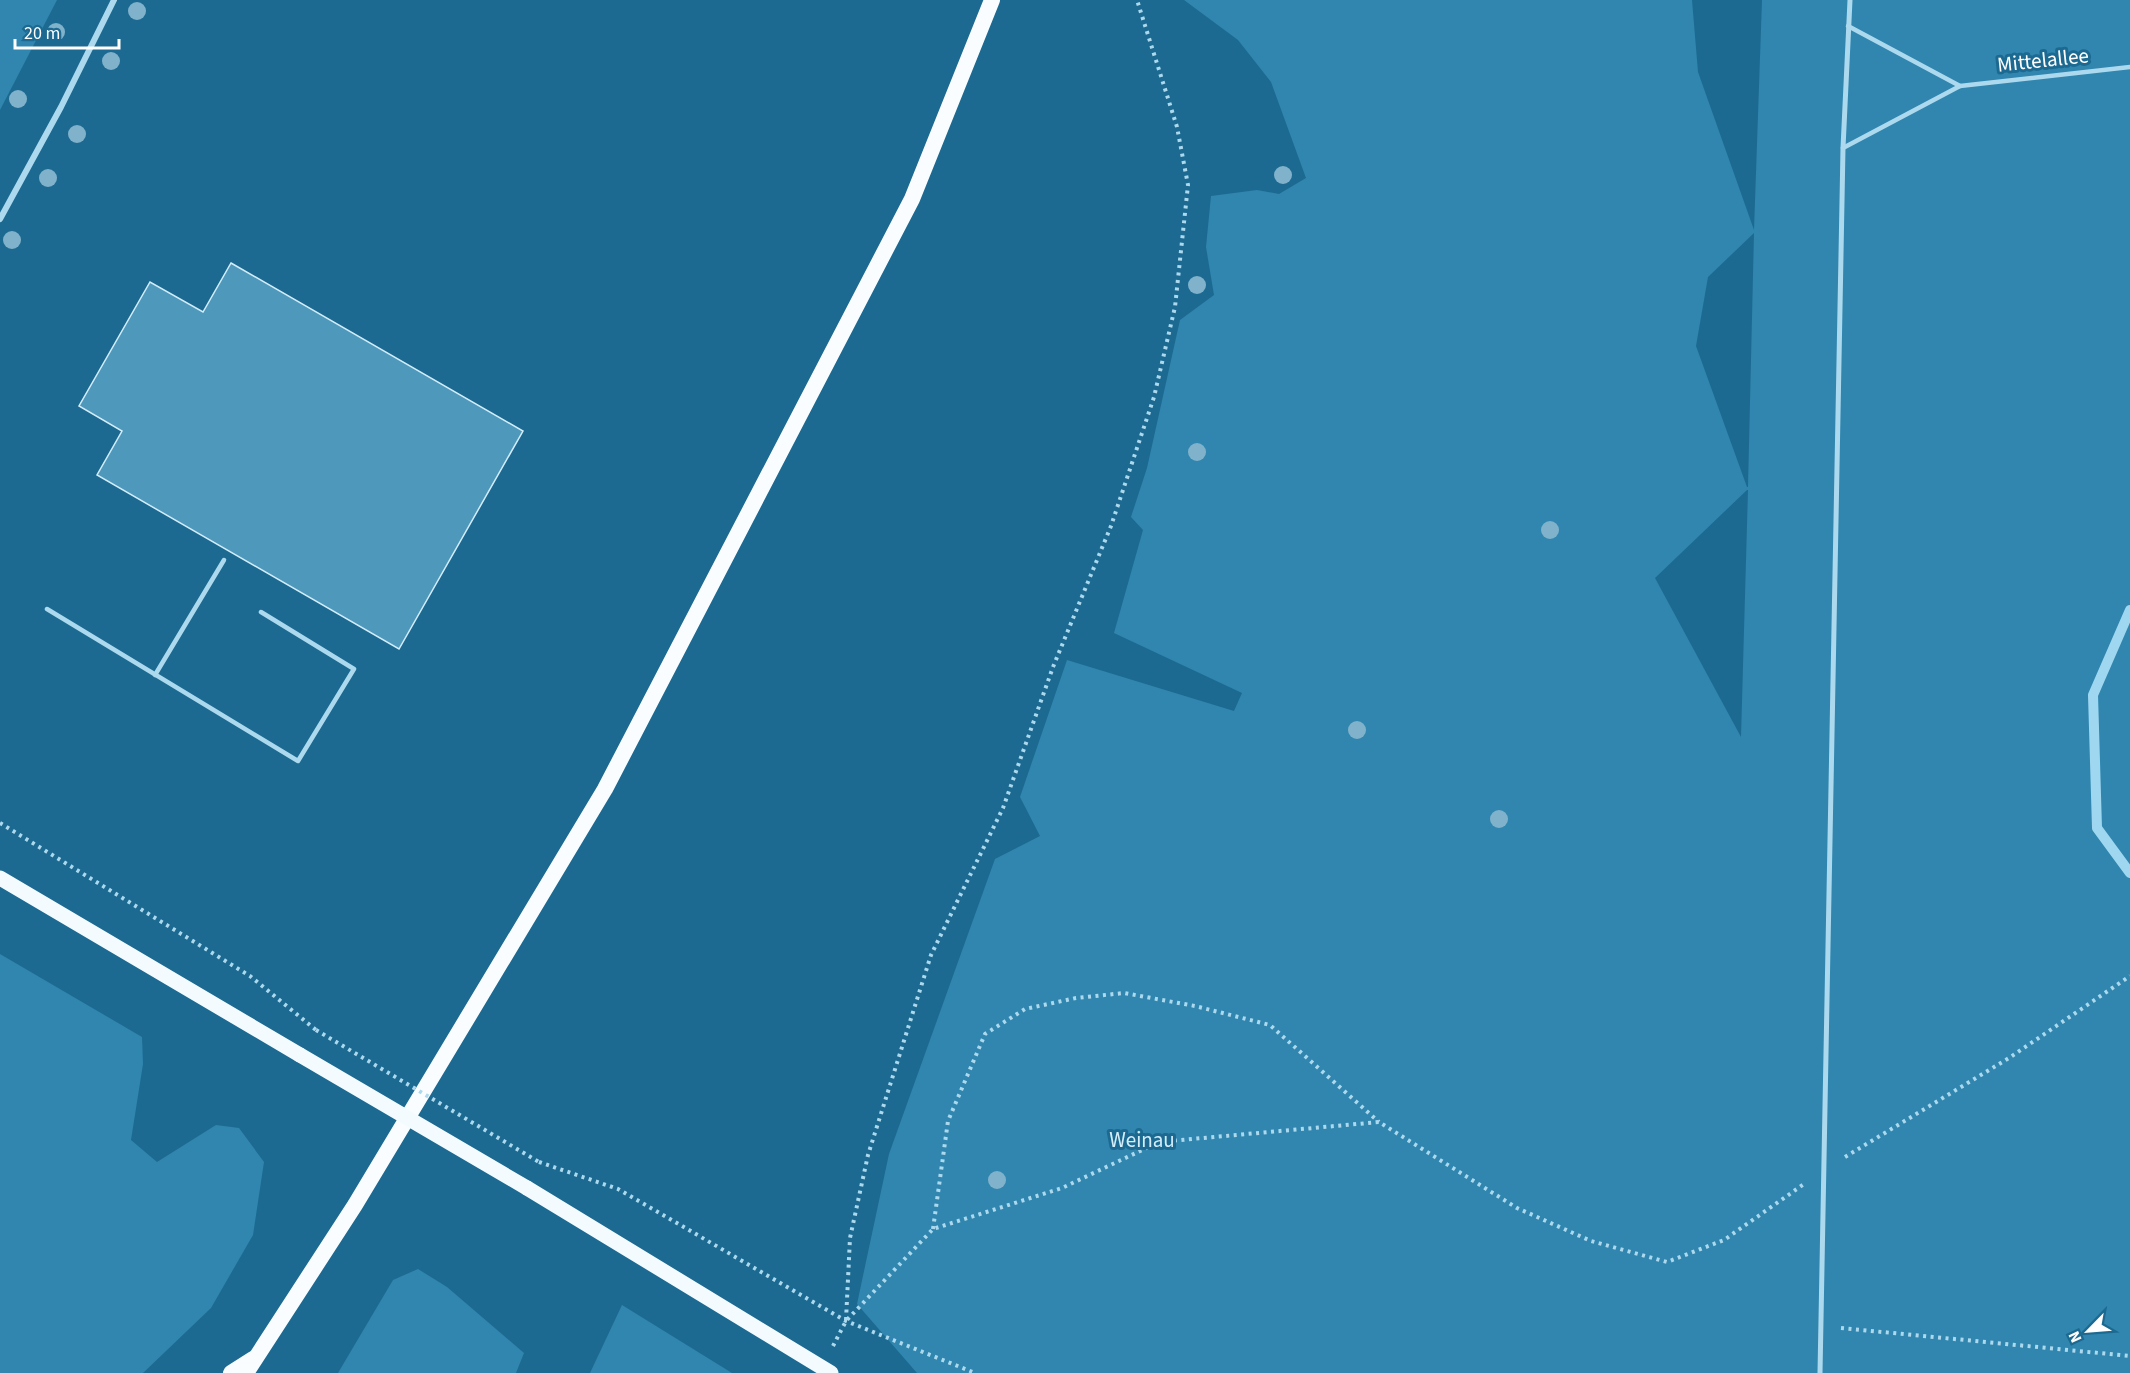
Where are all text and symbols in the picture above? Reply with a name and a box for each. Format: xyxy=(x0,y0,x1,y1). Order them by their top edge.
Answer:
scale bar xyxy=(15,12,118,50)
text: 20 m xyxy=(24,21,60,46)
street label: Mittelallee xyxy=(1996,40,2090,80)
park label: Weinau xyxy=(1109,1125,1175,1155)
north arrow xyxy=(2058,1301,2118,1361)
text: N xyxy=(2063,1327,2088,1346)

